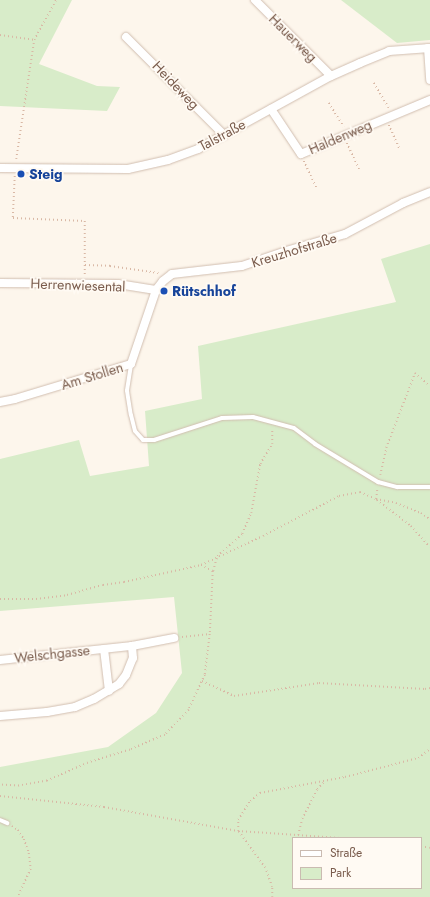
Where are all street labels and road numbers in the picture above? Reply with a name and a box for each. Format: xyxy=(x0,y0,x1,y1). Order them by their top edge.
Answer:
street label: Hauerweg xyxy=(265,10,321,66)
street label: Heideweg xyxy=(149,57,203,113)
street label: Talstraße xyxy=(196,116,248,154)
street label: Haldenweg xyxy=(306,116,374,158)
street label: Kreuzhofstraße xyxy=(249,229,339,271)
street label: Herrenwiesental xyxy=(30,275,126,295)
street label: Am Stollen xyxy=(59,359,125,393)
street label: Welschgasse xyxy=(13,642,91,666)

